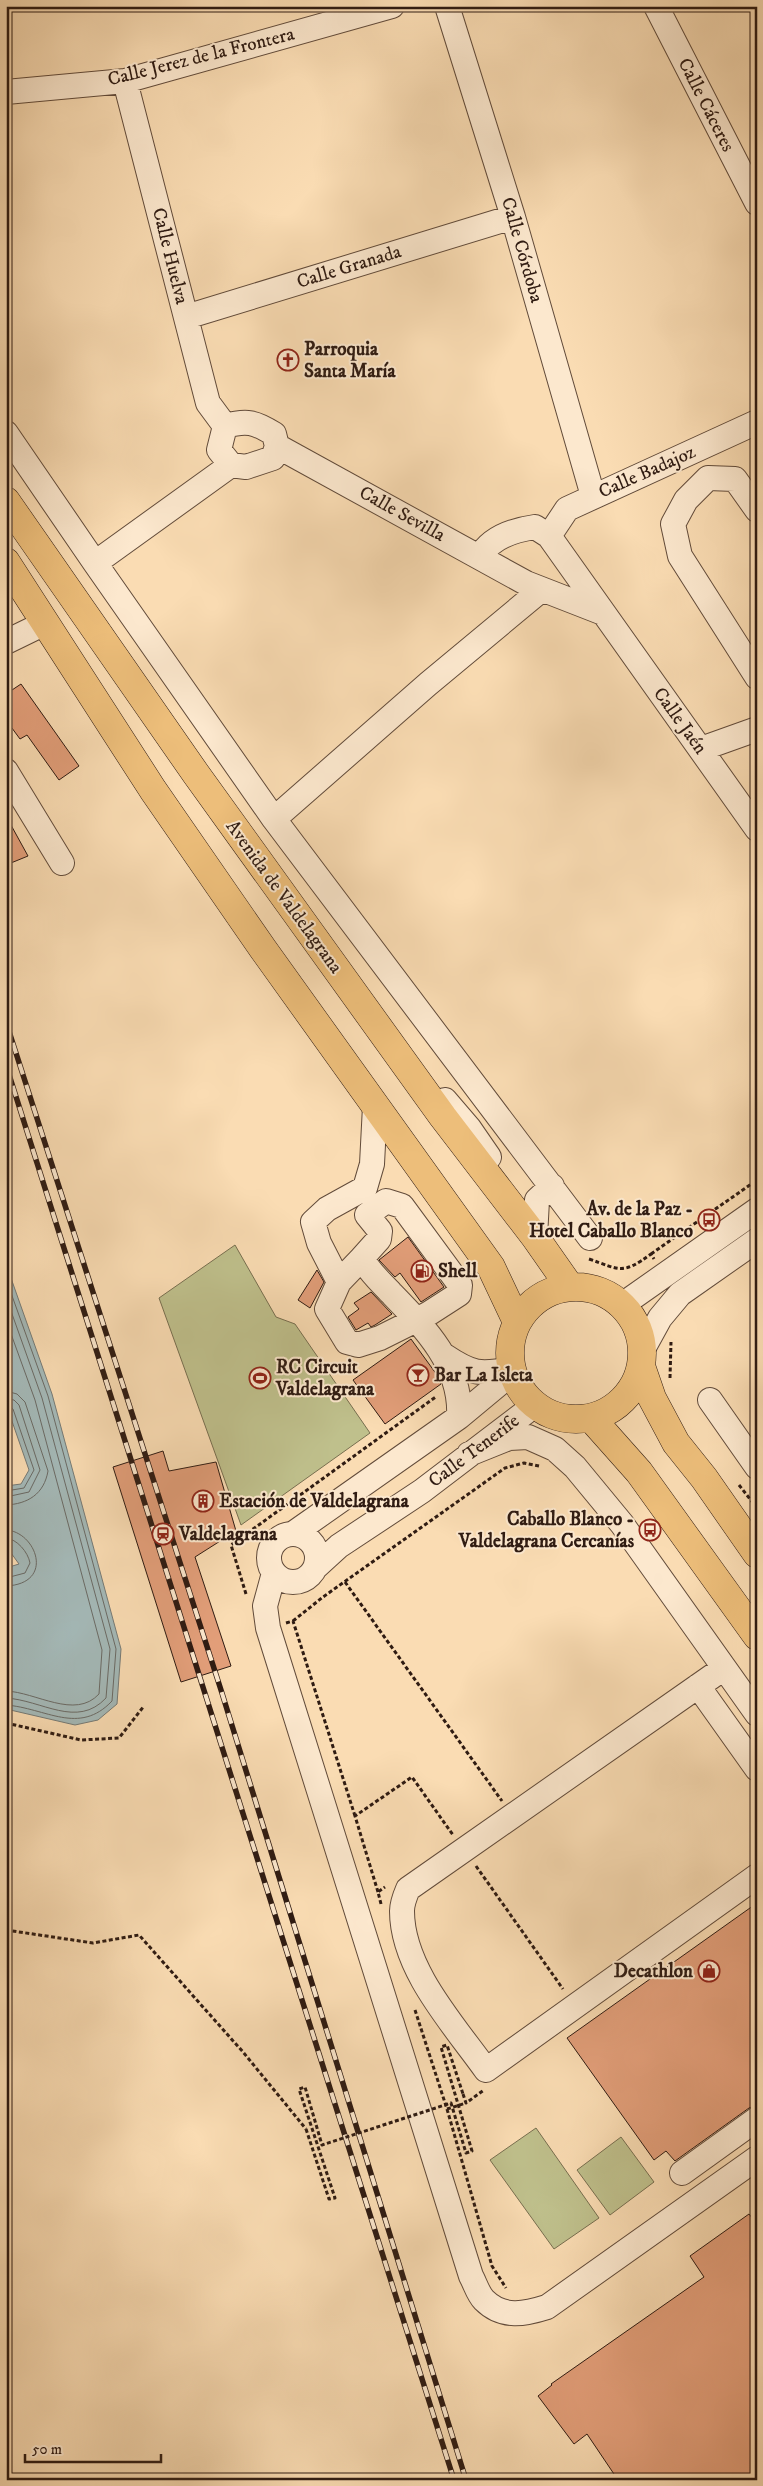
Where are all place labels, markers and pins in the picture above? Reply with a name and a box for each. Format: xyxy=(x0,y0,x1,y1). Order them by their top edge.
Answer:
place label: Parroquia Santa María xyxy=(304,338,396,383)
church icon: Parroquia Santa María xyxy=(276,348,300,372)
place label: Av. de la Paz - Hotel Caballo Blanco xyxy=(529,1198,693,1243)
bus stop icon: Av. de la Paz - Hotel Caballo Blanco xyxy=(697,1208,721,1232)
fuel station icon: Shell xyxy=(410,1259,434,1283)
place label: Shell xyxy=(438,1260,477,1283)
place label: RC Circuit Valdelagrana xyxy=(275,1356,375,1401)
bar icon: Bar La Isleta xyxy=(406,1363,430,1387)
place label: Bar La Isleta xyxy=(434,1364,534,1387)
sports icon: RC Circuit Valdelagrana xyxy=(248,1366,272,1390)
building icon: Estación de Valdelagrana xyxy=(191,1489,215,1513)
place label: Estación de Valdelagrana xyxy=(219,1490,410,1513)
place label: Caballo Blanco - Valdelagrana Cercanías xyxy=(458,1508,635,1553)
bus stop icon: Caballo Blanco - Valdelagrana Cercanías xyxy=(638,1518,662,1542)
station icon: Valdelagrana xyxy=(151,1522,175,1546)
place label: Valdelagrana xyxy=(178,1523,278,1546)
shop icon: Decathlon xyxy=(697,1959,721,1983)
place label: Decathlon xyxy=(614,1960,694,1983)

